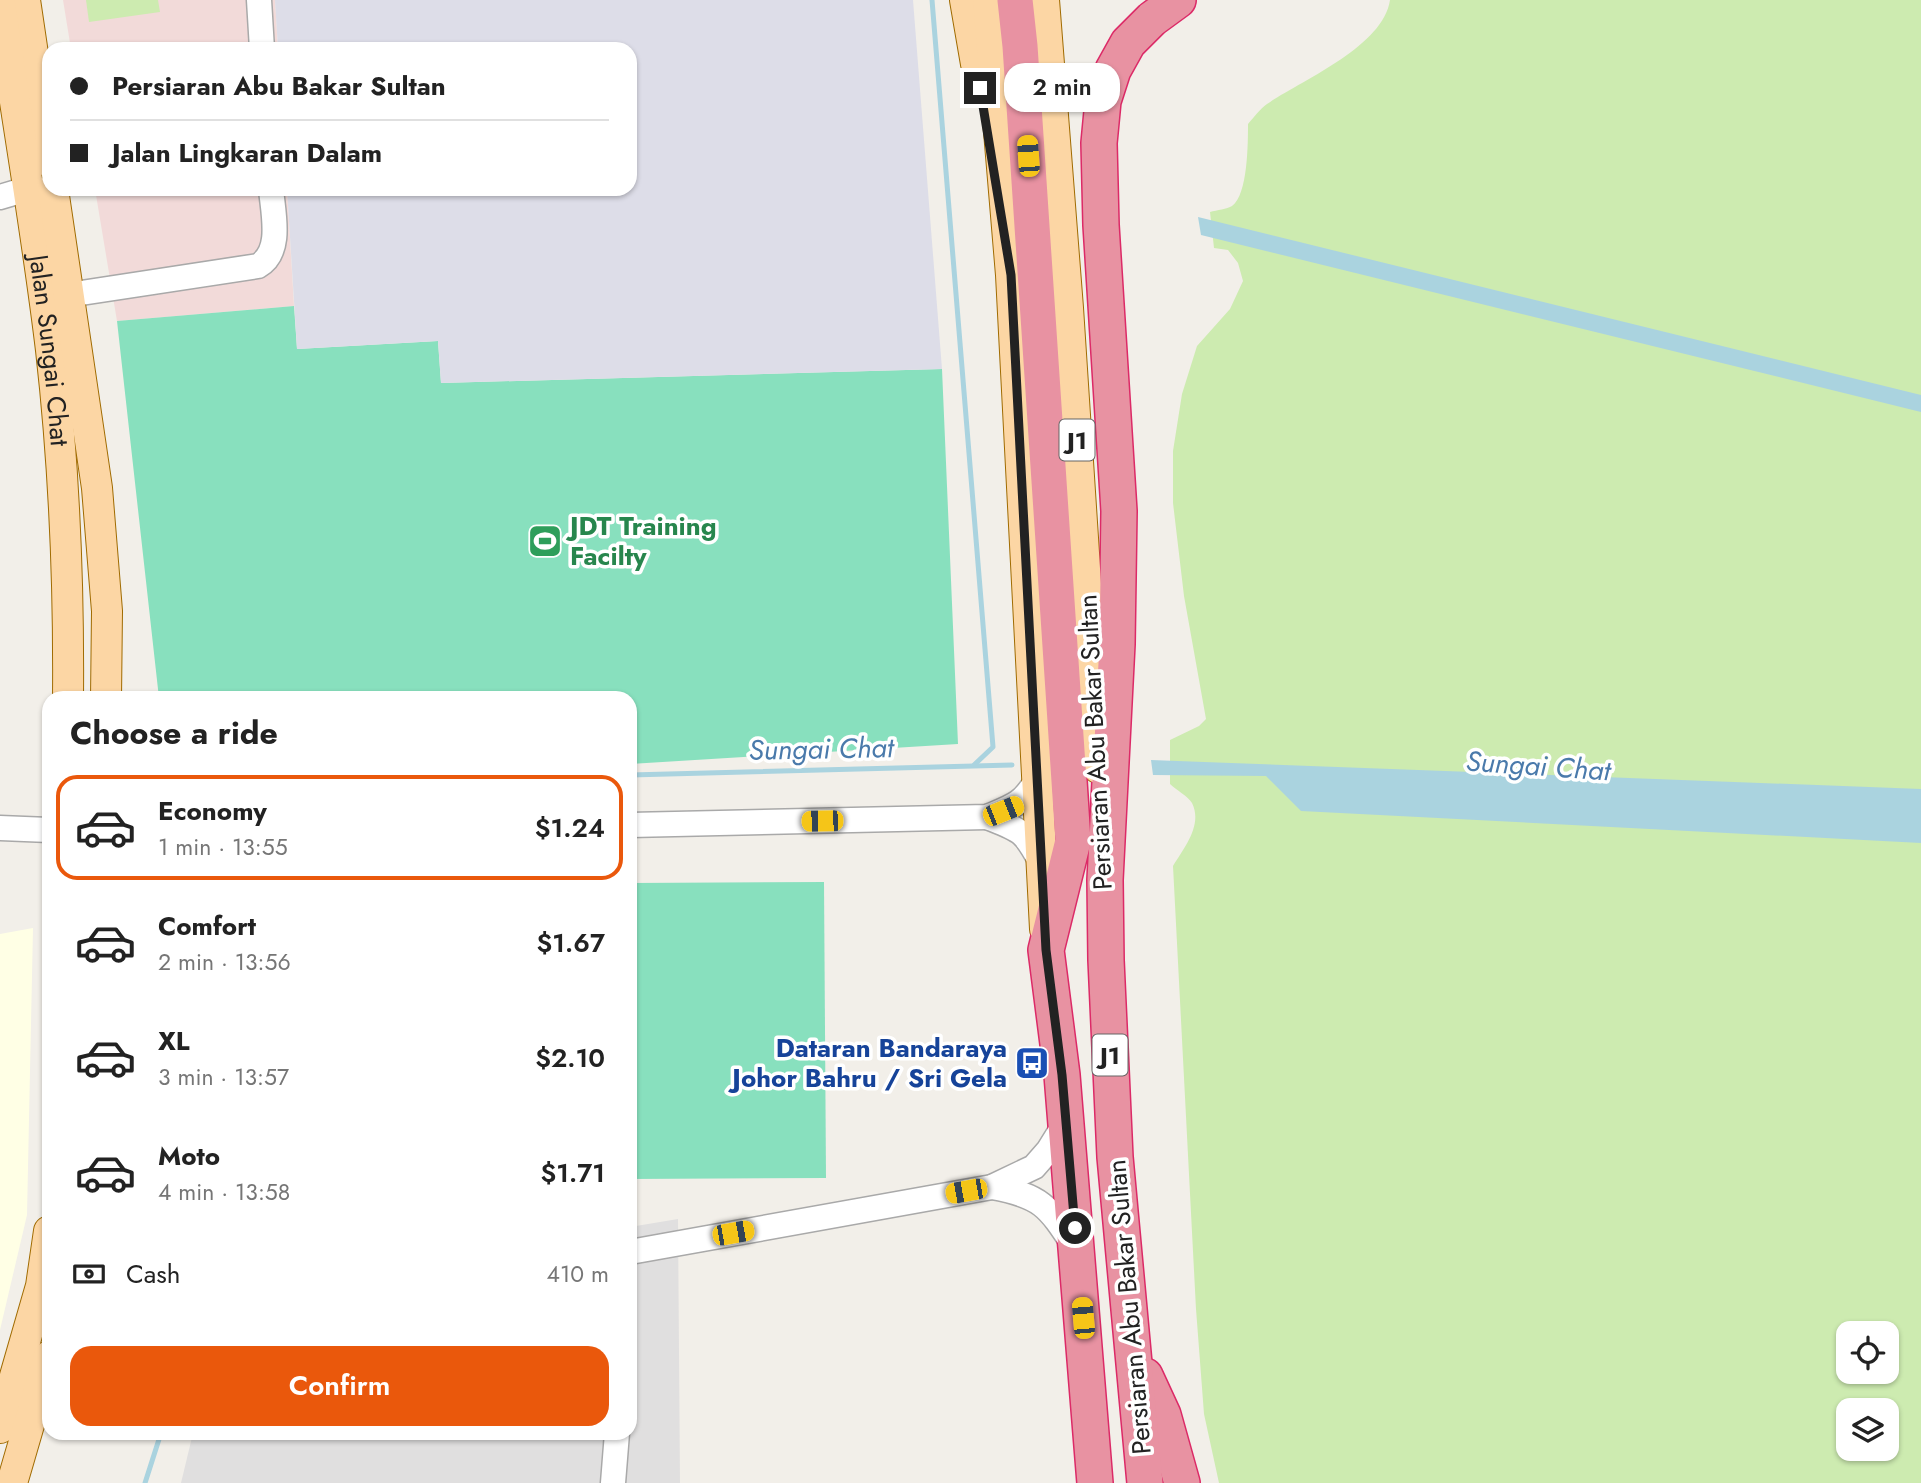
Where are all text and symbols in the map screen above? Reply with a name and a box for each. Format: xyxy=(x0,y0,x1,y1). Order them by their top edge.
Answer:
callout: 2 min xyxy=(1004,64,1120,112)
text: Persiaran Abu Bakar Sultan xyxy=(112,67,446,105)
text: 2 min xyxy=(1032,70,1092,104)
route end xyxy=(964,72,996,104)
text: Jalan Lingkaran Dalam xyxy=(112,134,382,172)
car xyxy=(1017,134,1040,178)
street label: Jalan Sungai Chat xyxy=(19,249,79,448)
road number: J1 xyxy=(1060,419,1094,460)
place label: JDT Training Facilty xyxy=(565,507,717,575)
sports icon: JDT Training Facilty xyxy=(526,522,564,560)
street label: Persiaran Abu Bakar Sultan xyxy=(1068,593,1122,891)
text: Choose a ride xyxy=(70,710,278,756)
water label: Sungai Chat xyxy=(748,727,895,771)
water label: Sungai Chat xyxy=(1464,741,1613,792)
text: Economy xyxy=(158,792,267,830)
car xyxy=(980,793,1027,829)
icon: car xyxy=(74,796,137,859)
text: $1.24 xyxy=(535,809,605,847)
car xyxy=(801,810,844,832)
text: 1 min · 13:55 xyxy=(158,830,288,864)
text: Comfort xyxy=(158,907,256,945)
icon: car xyxy=(74,911,137,974)
text: $1.67 xyxy=(537,924,605,962)
text: 2 min · 13:56 xyxy=(158,945,291,979)
text: XL xyxy=(158,1022,190,1060)
icon: car xyxy=(74,1026,137,1089)
place label: Dataran Bandaraya Johor Bahru / Sri Gela xyxy=(727,1029,1007,1097)
road number: J1 xyxy=(1092,1035,1128,1076)
text: $2.10 xyxy=(535,1039,605,1077)
bus stop icon: Dataran Bandaraya Johor Bahru / Sri Gela xyxy=(1013,1044,1051,1082)
text: 3 min · 13:57 xyxy=(158,1060,289,1094)
text: Moto xyxy=(158,1137,220,1175)
icon: car xyxy=(74,1141,137,1204)
text: $1.71 xyxy=(540,1154,605,1192)
street label: Persiaran Abu Bakar Sultan xyxy=(1097,1158,1161,1456)
text: 4 min · 13:58 xyxy=(158,1175,290,1209)
car xyxy=(944,1177,989,1205)
route start xyxy=(1059,1212,1091,1244)
car xyxy=(711,1219,756,1247)
icon: cash xyxy=(70,1255,108,1293)
text: Cash xyxy=(126,1255,180,1293)
text: 410 m xyxy=(547,1257,609,1291)
car xyxy=(1071,1296,1096,1340)
map controls xyxy=(1836,1321,1899,1461)
button: locate xyxy=(1836,1321,1899,1384)
button: Confirm xyxy=(70,1346,609,1426)
button: layers xyxy=(1836,1398,1899,1461)

